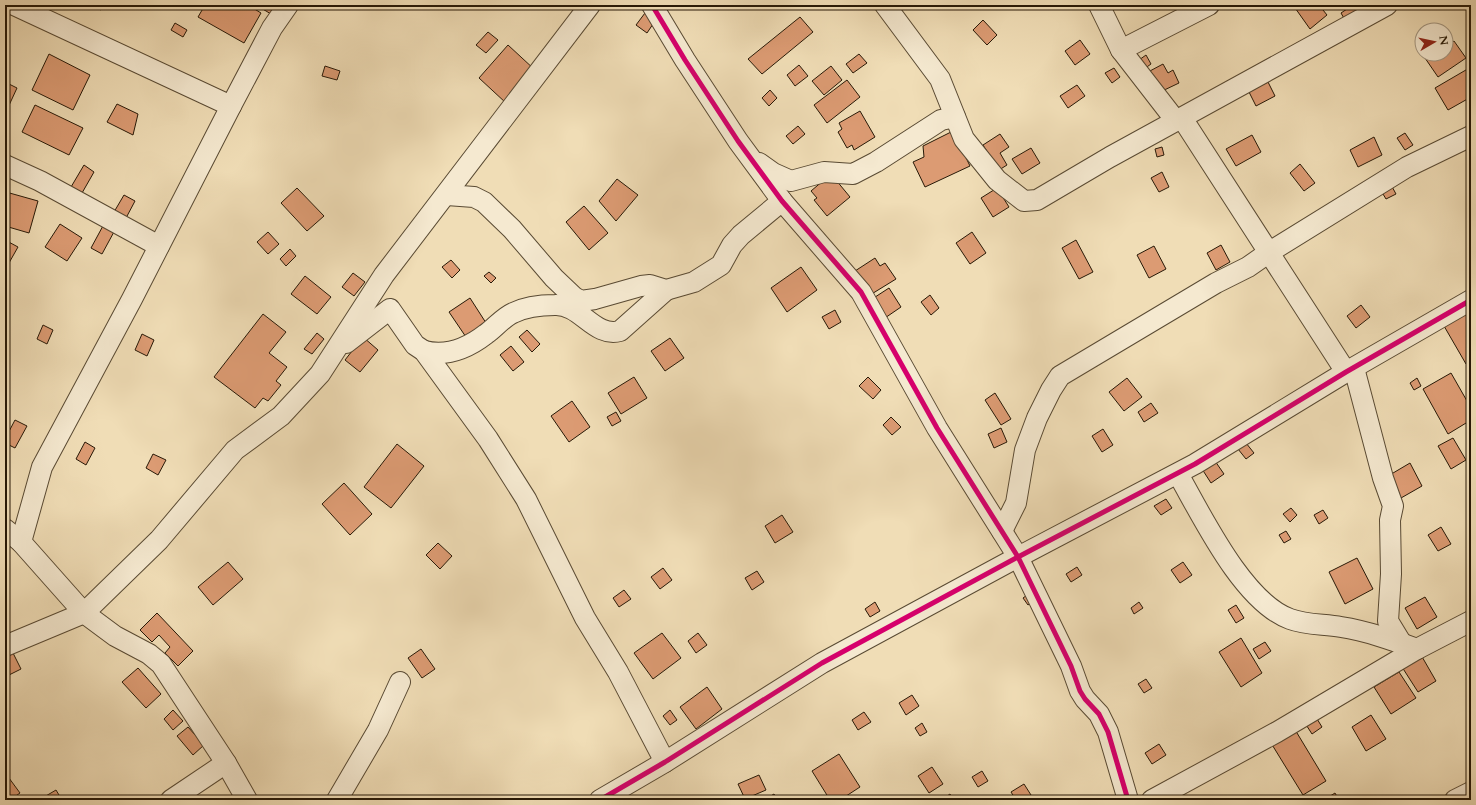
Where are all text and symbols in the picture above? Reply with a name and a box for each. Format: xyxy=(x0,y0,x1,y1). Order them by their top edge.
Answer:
north arrow xyxy=(1414,22,1454,62)
text: N xyxy=(1435,35,1452,47)

